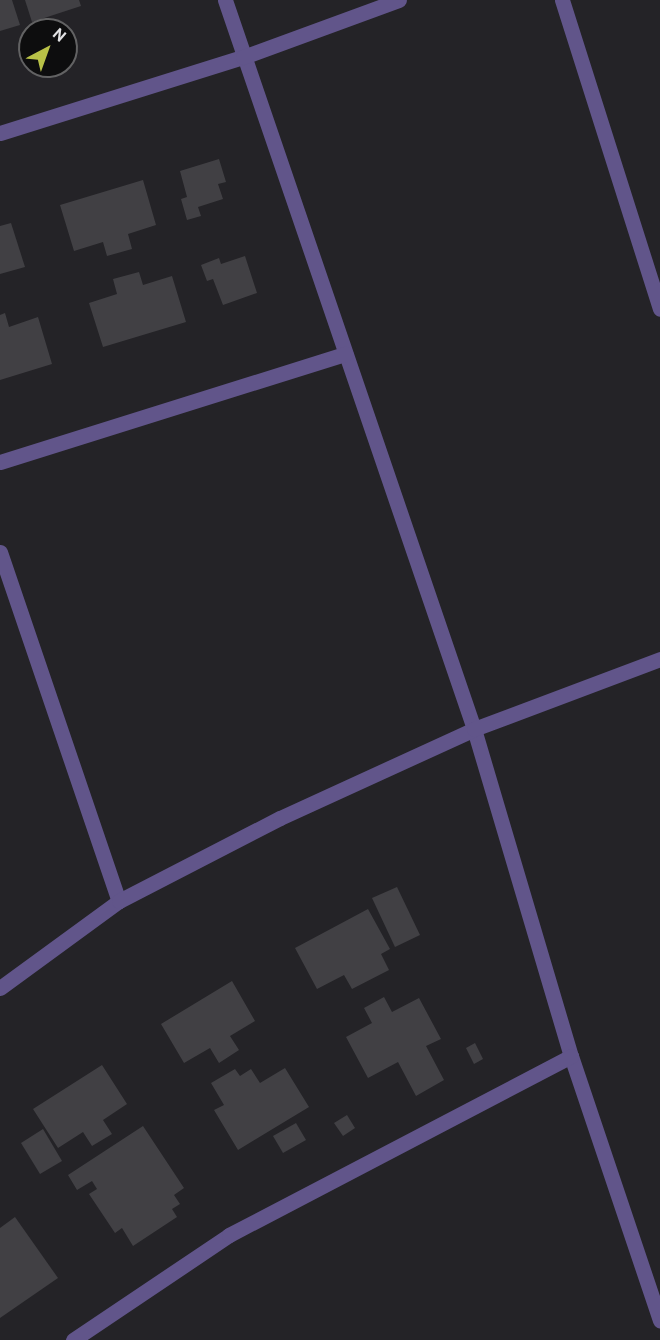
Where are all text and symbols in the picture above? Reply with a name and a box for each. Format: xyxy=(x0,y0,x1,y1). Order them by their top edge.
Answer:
north arrow xyxy=(18,18,78,78)
text: N xyxy=(48,25,69,47)

